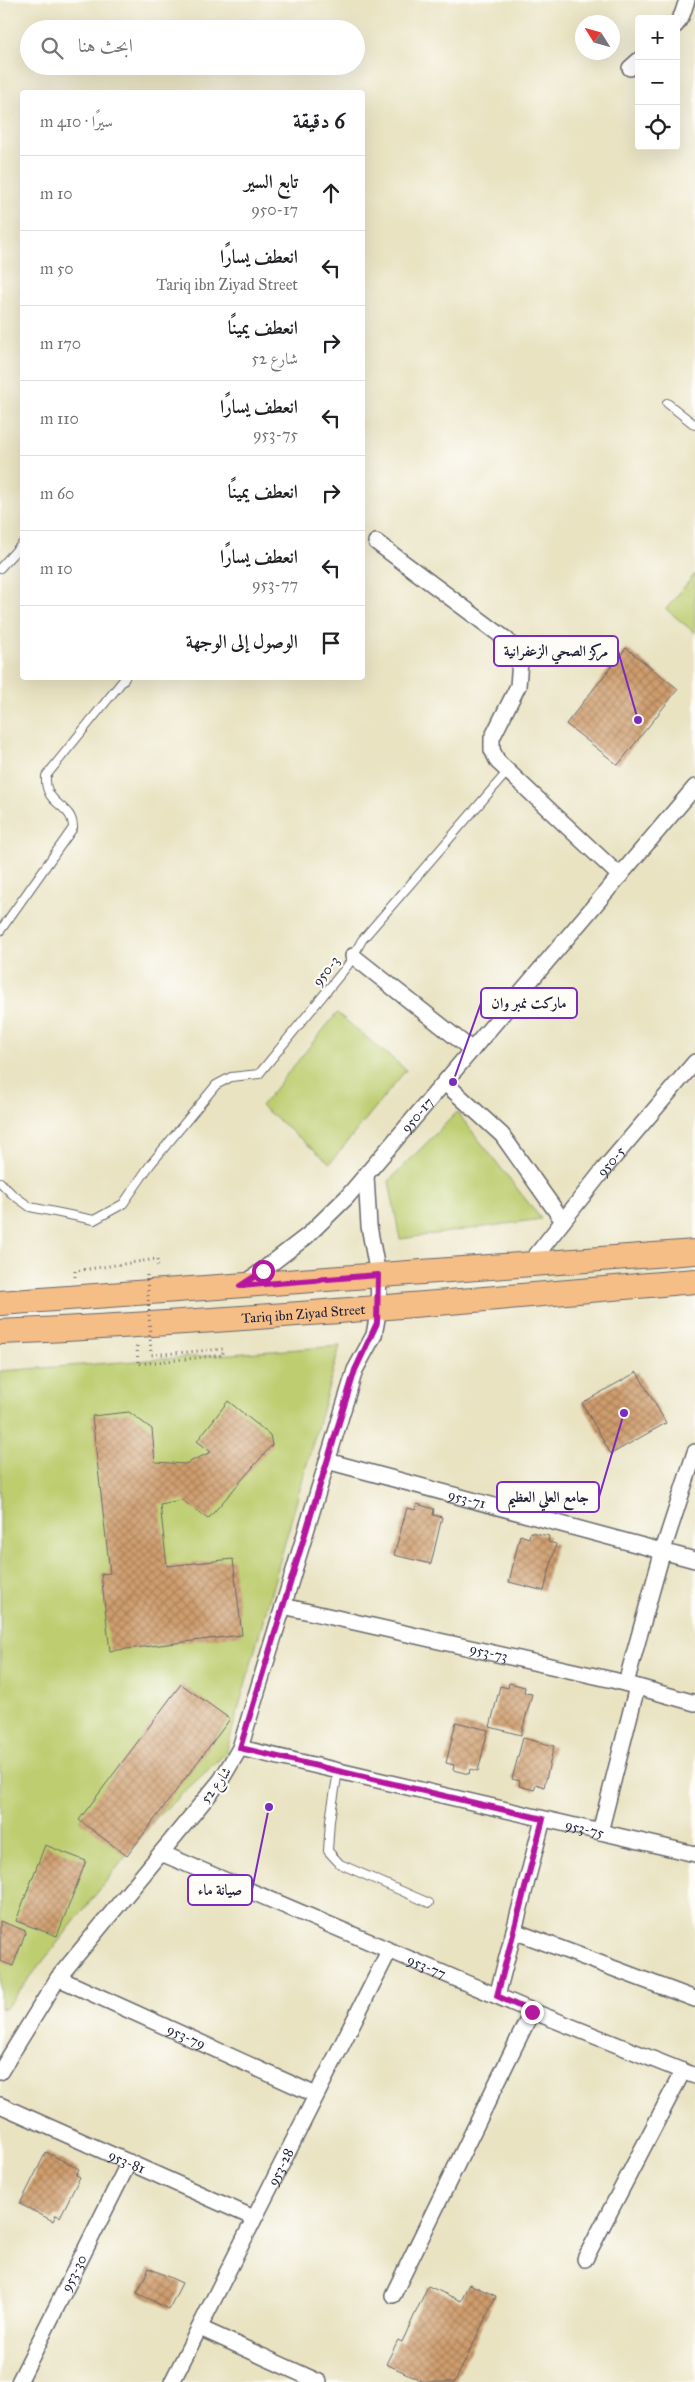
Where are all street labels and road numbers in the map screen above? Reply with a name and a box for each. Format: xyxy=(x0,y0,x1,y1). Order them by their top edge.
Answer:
street label: 950-3 xyxy=(309,953,343,989)
street label: 950-17 xyxy=(397,1093,437,1136)
street label: 950-5 xyxy=(593,1142,629,1180)
street label: Tariq ibn Ziyad Street xyxy=(241,1300,366,1327)
street label: 953-71 xyxy=(446,1485,488,1512)
street label: 953-73 xyxy=(468,1640,510,1665)
street label: شارع 52 xyxy=(197,1764,237,1808)
street label: 953-75 xyxy=(564,1816,606,1841)
street label: 953-77 xyxy=(405,1951,449,1982)
street label: 953-79 xyxy=(164,2020,208,2052)
street label: 953-28 xyxy=(264,2145,297,2188)
street label: 953-81 xyxy=(106,2146,148,2177)
street label: 953-30 xyxy=(57,2252,90,2294)

